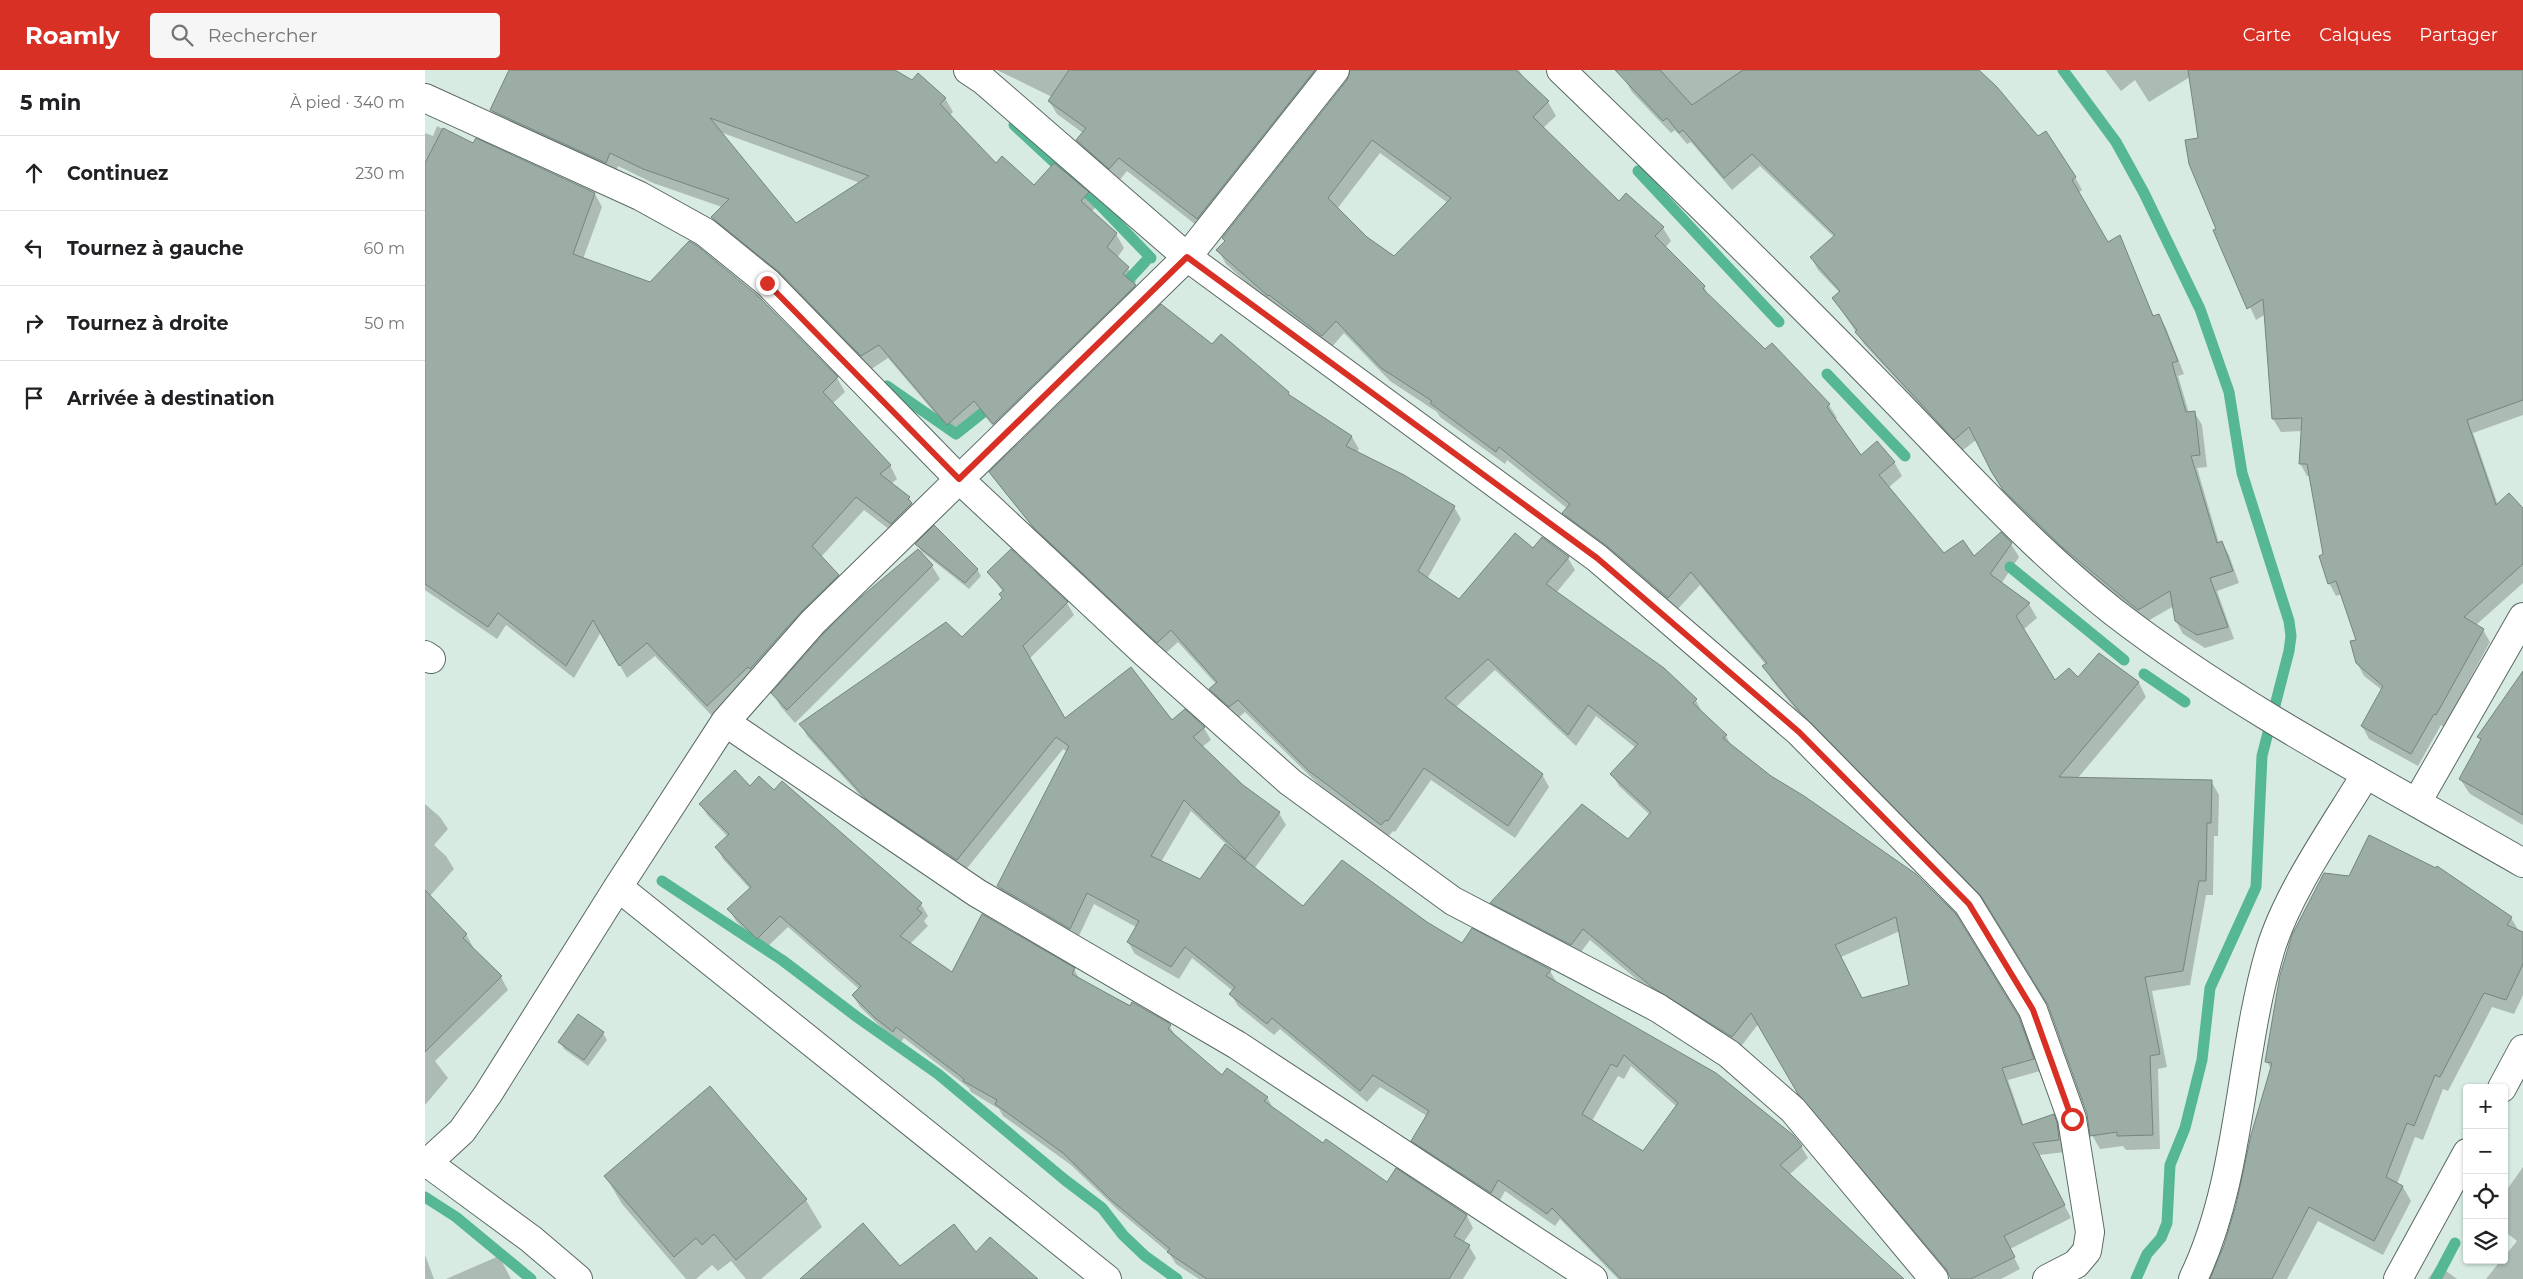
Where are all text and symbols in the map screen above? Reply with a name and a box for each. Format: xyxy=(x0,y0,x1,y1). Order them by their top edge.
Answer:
search box xyxy=(150,13,500,58)
text: Roamly xyxy=(25,21,120,50)
icon: search xyxy=(168,21,196,49)
text: Rechercher xyxy=(208,24,318,47)
text: Carte xyxy=(2243,24,2291,46)
text: Calques xyxy=(2319,24,2391,46)
text: Partager xyxy=(2419,24,2498,46)
text: 5 min xyxy=(20,90,81,115)
text: À pied · 340 m xyxy=(290,93,405,112)
icon: ahead xyxy=(20,159,48,187)
text: Continuez xyxy=(67,162,168,185)
text: 230 m xyxy=(355,164,405,183)
icon: left xyxy=(20,234,48,262)
text: Tournez à gauche xyxy=(67,237,244,260)
text: 60 m xyxy=(363,239,405,258)
route end xyxy=(756,272,779,295)
icon: right xyxy=(20,309,48,337)
text: Tournez à droite xyxy=(67,312,228,335)
text: 50 m xyxy=(364,314,405,333)
icon: arrive xyxy=(20,384,48,412)
text: Arrivée à destination xyxy=(67,387,275,410)
map controls xyxy=(2463,1084,2508,1264)
button: + xyxy=(2463,1084,2508,1129)
route start xyxy=(2061,1108,2084,1131)
button: − xyxy=(2463,1129,2508,1174)
button: locate xyxy=(2463,1174,2508,1219)
button: layers xyxy=(2463,1219,2508,1264)

